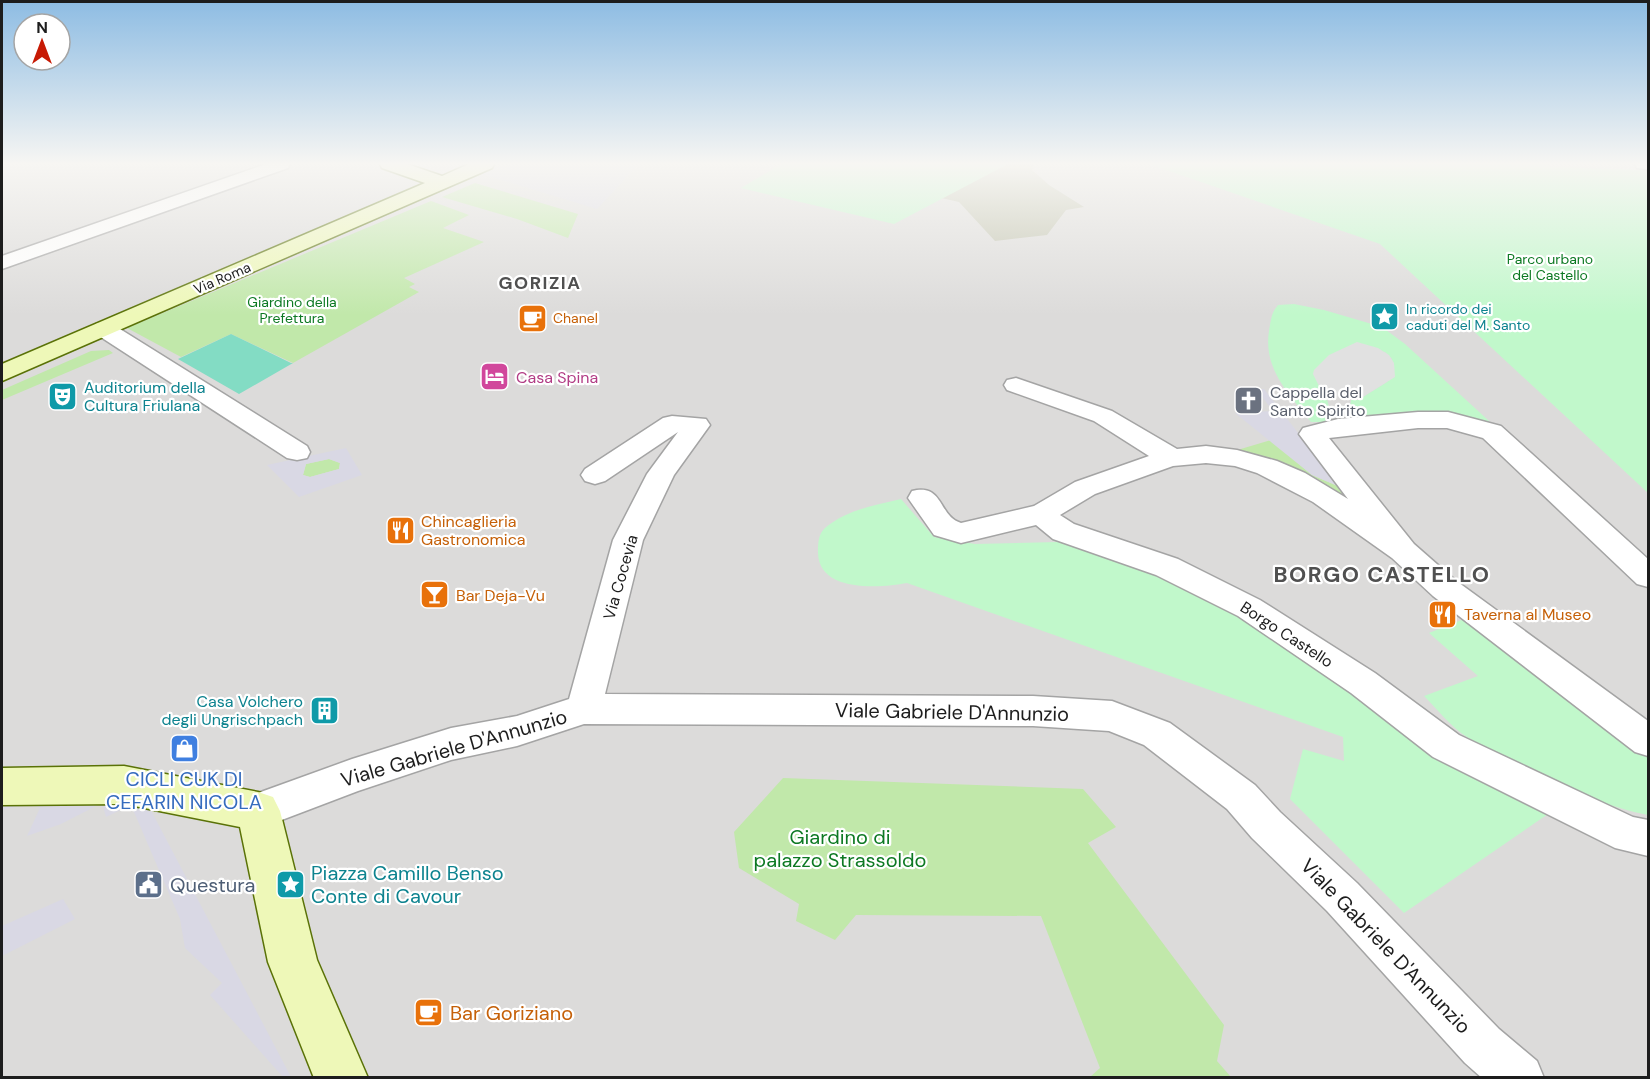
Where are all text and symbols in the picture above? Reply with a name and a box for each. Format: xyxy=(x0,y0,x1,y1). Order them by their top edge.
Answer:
north arrow xyxy=(12,12,72,72)
text: N xyxy=(36,17,48,38)
park label: Parco urbano del Castello xyxy=(1507,250,1593,284)
street label: Via Roma xyxy=(191,258,253,298)
district label: GORIZIA xyxy=(499,271,581,295)
park label: Giardino della Prefettura xyxy=(247,293,337,327)
place label: In ricordo dei caduti del M. Santo xyxy=(1406,300,1530,334)
place icon: In ricordo dei caduti del M. Santo xyxy=(1369,301,1401,333)
cafe icon: Chanel xyxy=(516,302,548,334)
place label: Chanel xyxy=(553,309,598,327)
hotel icon: Casa Spina xyxy=(479,361,511,393)
place label: Casa Spina xyxy=(516,367,598,388)
place label: Auditorium della Cultura Friulana xyxy=(84,377,205,416)
theatre icon: Auditorium della Cultura Friulana xyxy=(47,380,79,412)
place label: Cappella del Santo Spirito xyxy=(1270,382,1365,421)
church icon: Cappella del Santo Spirito xyxy=(1233,385,1265,417)
place label: Chincaglieria Gastronomica xyxy=(421,511,526,550)
restaurant icon: Chincaglieria Gastronomica xyxy=(384,514,416,546)
street label: Via Cocevia xyxy=(598,532,643,622)
district label: BORGO CASTELLO xyxy=(1274,560,1490,589)
bar icon: Bar Deja-Vu xyxy=(419,579,451,611)
place label: Bar Deja-Vu xyxy=(456,585,545,606)
street label: Borgo Castello xyxy=(1236,597,1337,672)
restaurant icon: Taverna al Museo xyxy=(1427,598,1459,630)
place label: Taverna al Museo xyxy=(1464,604,1591,625)
place label: Casa Volchero degli Ungrischpach xyxy=(162,691,303,730)
building icon: Casa Volchero degli Ungrischpach xyxy=(308,694,340,726)
street label: Viale Gabriele D'Annunzio xyxy=(835,697,1069,727)
street label: Viale Gabriele D'Annunzio xyxy=(338,703,570,793)
shop icon: CICLI CUK DI CEFARIN NICOLA xyxy=(168,732,200,764)
place label: CICLI CUK DI CEFARIN NICOLA xyxy=(106,766,262,815)
park label: Giardino di palazzo Strassoldo xyxy=(754,824,926,873)
street label: Viale Gabriele D'Annunzio xyxy=(1295,853,1477,1039)
place label: Piazza Camillo Benso Conte di Cavour xyxy=(311,860,504,909)
place icon: Piazza Camillo Benso Conte di Cavour xyxy=(274,868,306,900)
public building icon: Questura xyxy=(133,869,165,901)
place label: Questura xyxy=(170,872,255,898)
cafe icon: Bar Goriziano xyxy=(413,997,445,1029)
place label: Bar Goriziano xyxy=(450,1000,573,1026)

